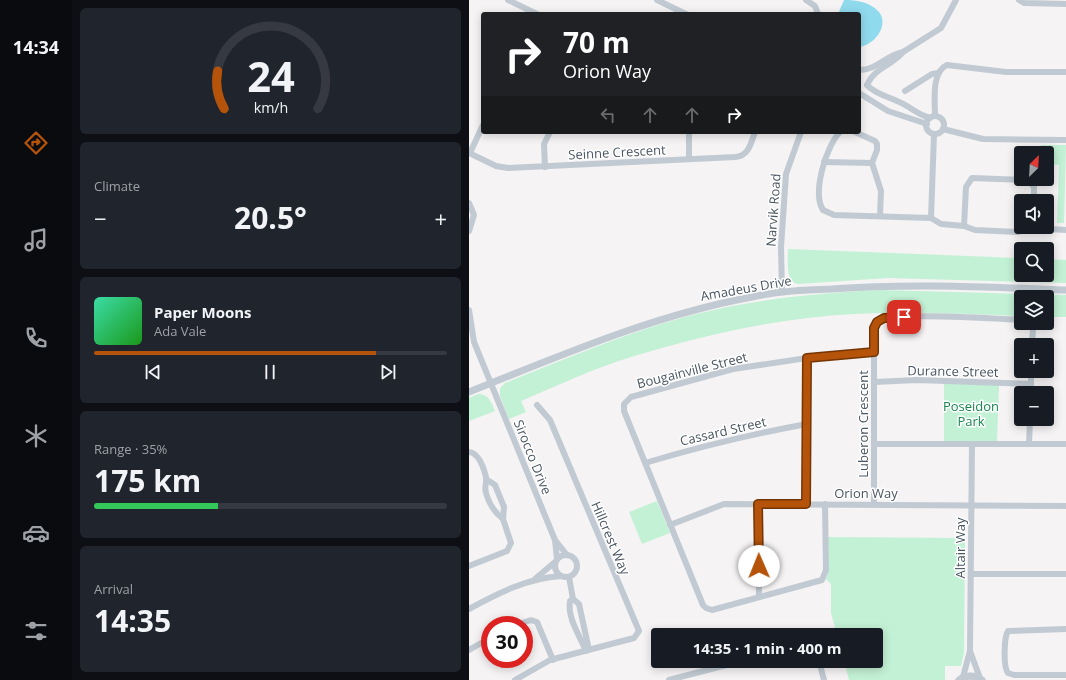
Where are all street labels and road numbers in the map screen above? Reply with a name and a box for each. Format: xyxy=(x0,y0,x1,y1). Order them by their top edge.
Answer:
street label: Seinne Crescent xyxy=(568,140,666,164)
street label: Narvik Road xyxy=(761,173,785,247)
street label: Amadeus Drive xyxy=(699,271,793,305)
street label: Bougainville Street xyxy=(635,348,749,392)
street label: Durance Street xyxy=(907,361,999,381)
street label: Luberon Crescent xyxy=(854,370,872,478)
street label: Cassard Street xyxy=(678,412,768,450)
street label: Sirocco Drive xyxy=(510,417,556,497)
street label: Orion Way xyxy=(834,484,898,502)
street label: Hillcrest Way xyxy=(587,498,635,578)
street label: Altair Way xyxy=(951,517,969,579)

